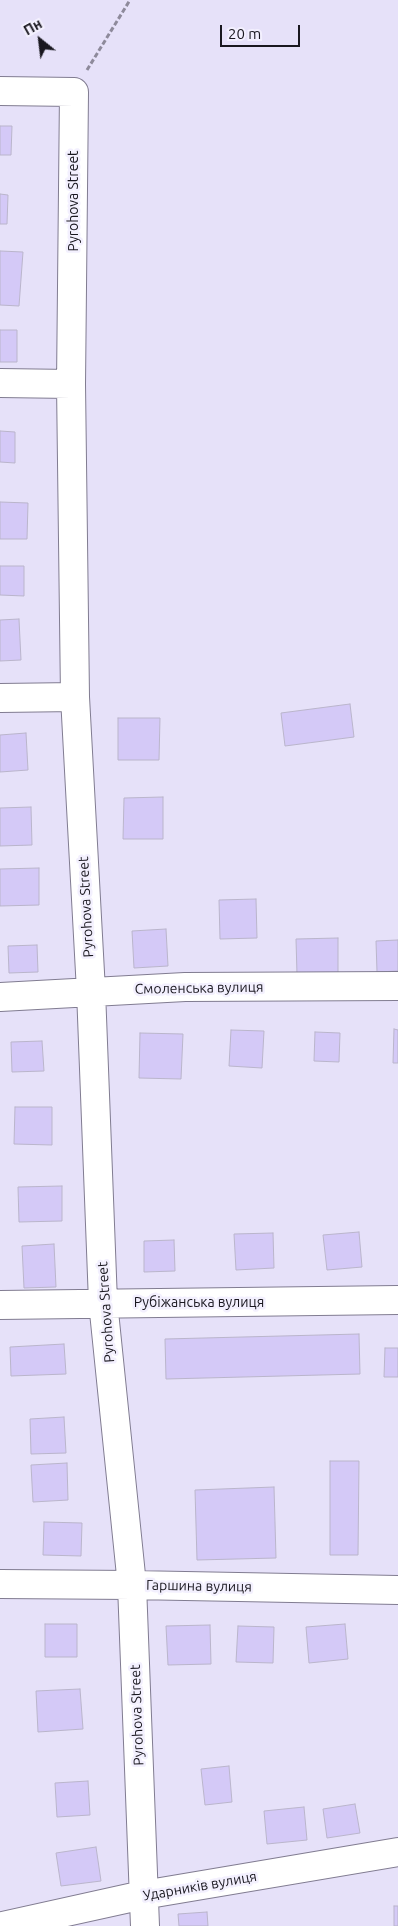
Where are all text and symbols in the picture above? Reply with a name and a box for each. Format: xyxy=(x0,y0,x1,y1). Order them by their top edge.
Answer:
north arrow xyxy=(15,15,65,65)
text: Пн xyxy=(21,15,45,38)
scale bar xyxy=(223,15,303,47)
text: 20 m xyxy=(228,25,261,42)
street label: Pyrohova Street xyxy=(65,150,81,252)
street label: Pyrohova Street xyxy=(75,856,97,958)
street label: Смоленська вулиця xyxy=(134,978,264,998)
street label: Pyrohova Street xyxy=(94,1261,118,1363)
street label: Рубіжанська вулиця xyxy=(134,1294,264,1310)
street label: Гаршина вулиця xyxy=(146,1577,252,1595)
street label: Pyrohova Street xyxy=(127,1664,147,1766)
street label: Ударників вулиця xyxy=(142,1868,258,1904)

